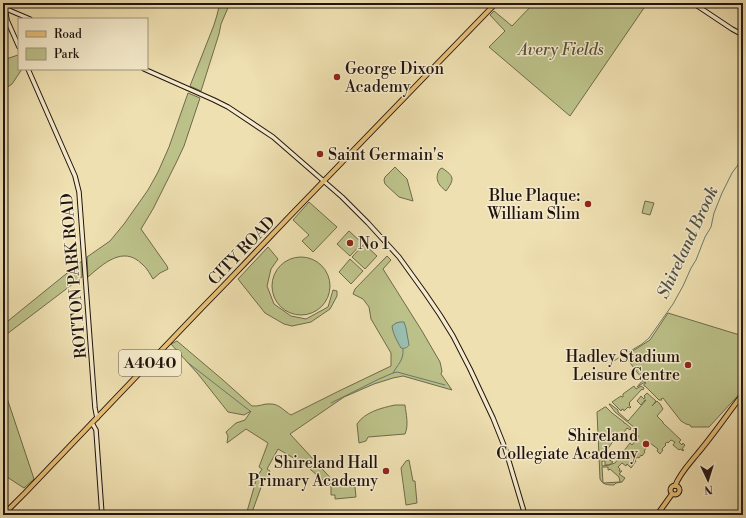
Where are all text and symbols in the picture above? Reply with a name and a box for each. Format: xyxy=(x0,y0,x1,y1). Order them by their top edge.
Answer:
legend xyxy=(18,18,148,70)
text: Road xyxy=(54,27,82,42)
park label: Avery Fields xyxy=(516,40,604,60)
text: Park xyxy=(54,47,80,62)
place label: George Dixon Academy xyxy=(344,59,445,97)
marker: George Dixon Academy xyxy=(332,72,342,82)
place label: Saint Germain's xyxy=(328,145,444,165)
marker: Saint Germain's xyxy=(315,149,325,159)
water label: Shireland Brook xyxy=(652,183,724,302)
place label: Blue Plaque: William Slim xyxy=(486,186,580,224)
street label: ROTTON PARK ROAD xyxy=(57,192,91,359)
marker: Blue Plaque: William Slim xyxy=(583,199,593,209)
street label: CITY ROAD xyxy=(204,212,280,289)
place label: No 1 xyxy=(358,234,389,254)
marker: No 1 xyxy=(345,238,355,248)
place label: Hadley Stadium Leisure Centre xyxy=(565,347,680,385)
road number: A4040 xyxy=(119,350,181,376)
marker: Hadley Stadium Leisure Centre xyxy=(683,360,693,370)
place label: Shireland Collegiate Academy xyxy=(496,426,638,464)
marker: Shireland Collegiate Academy xyxy=(641,439,651,449)
place label: Shireland Hall Primary Academy xyxy=(248,453,378,491)
north arrow xyxy=(688,460,728,500)
marker: Shireland Hall Primary Academy xyxy=(381,466,391,476)
text: N xyxy=(704,482,713,496)

